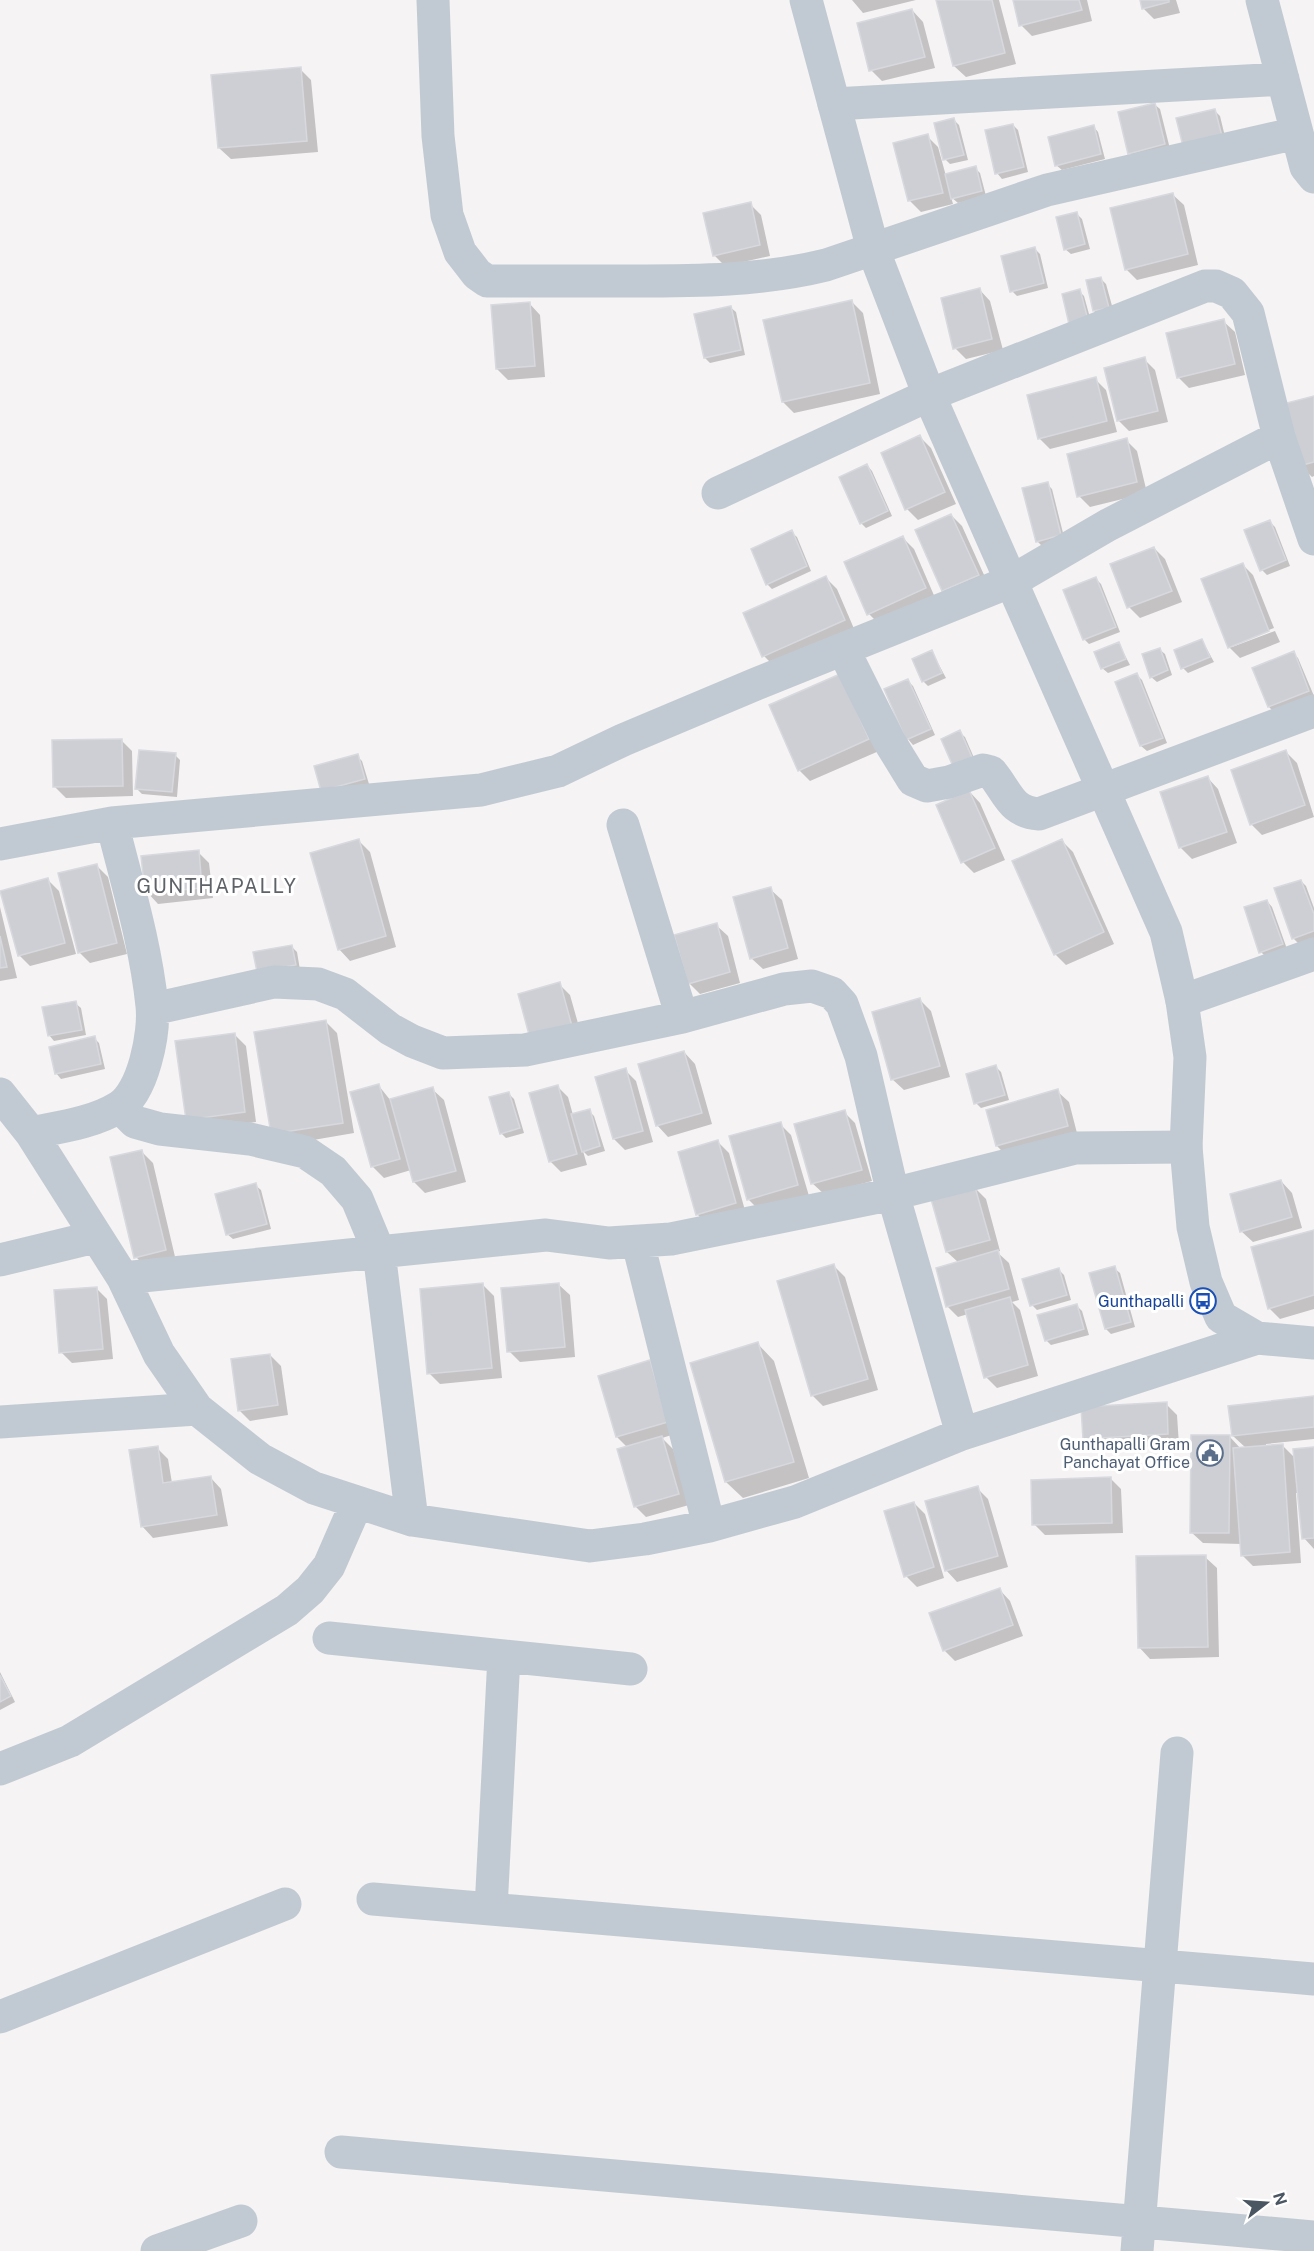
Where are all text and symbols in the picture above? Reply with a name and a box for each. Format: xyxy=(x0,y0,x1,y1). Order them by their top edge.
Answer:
district label: GUNTHAPALLY xyxy=(137,874,297,898)
bus stop icon: Gunthapalli xyxy=(1188,1286,1218,1316)
place label: Gunthapalli xyxy=(1098,1292,1184,1311)
place label: Gunthapalli Gram Panchayat Office xyxy=(1060,1435,1190,1472)
public building icon: Gunthapalli Gram Panchayat Office xyxy=(1195,1438,1225,1468)
north arrow xyxy=(1236,2173,1296,2233)
text: N xyxy=(1269,2190,1291,2208)

